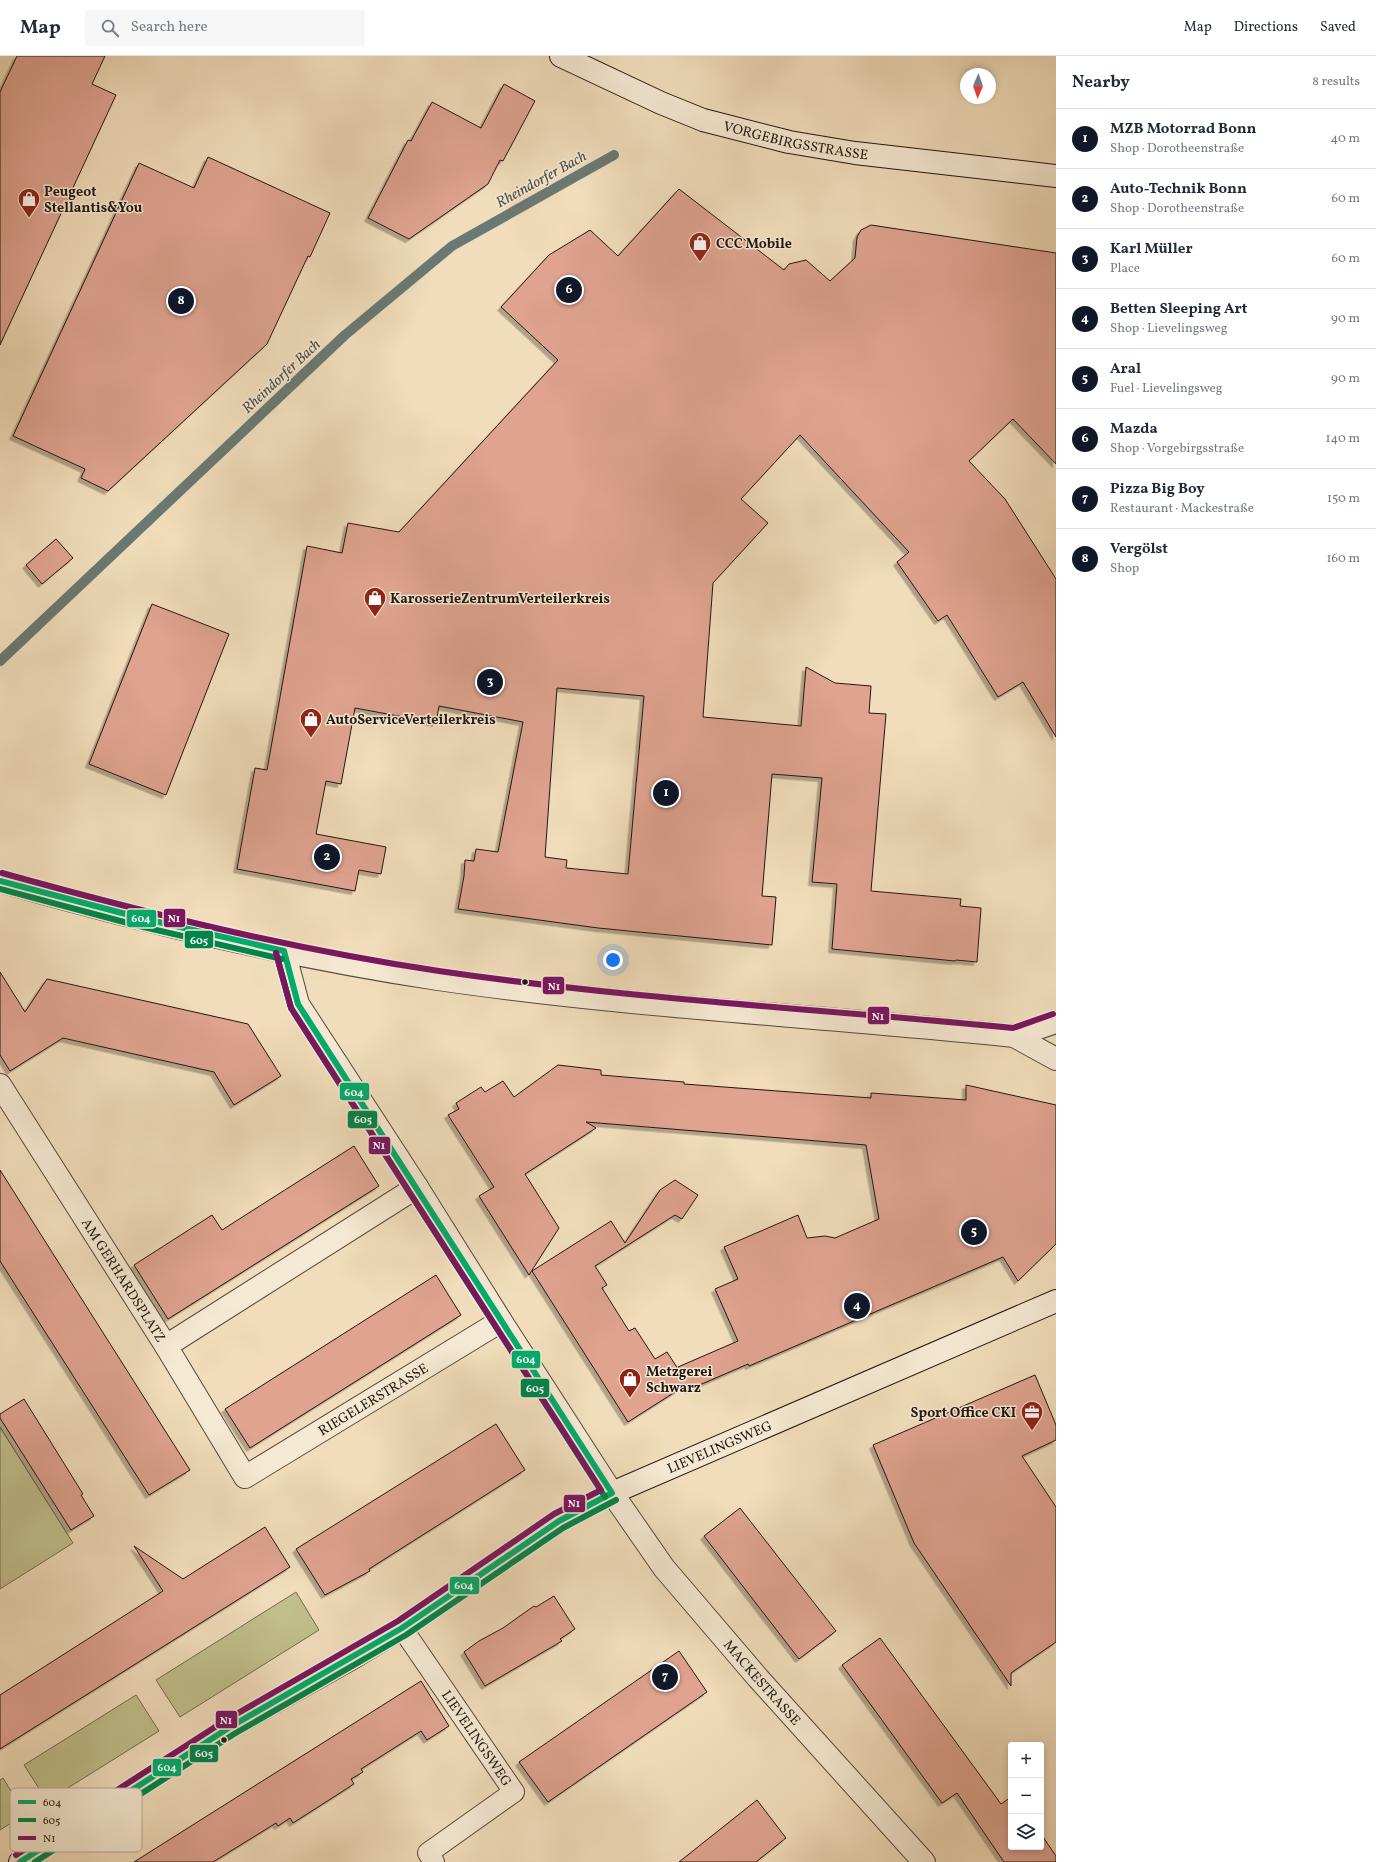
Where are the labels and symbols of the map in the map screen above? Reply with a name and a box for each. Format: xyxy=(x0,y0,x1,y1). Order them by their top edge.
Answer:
north arrow xyxy=(960,68,996,104)
street label: VORGEBIRGSSTRASSE xyxy=(721,118,869,165)
water label: Rheindorfer Bach xyxy=(493,147,591,214)
place label: Peugeot Stellantis&You xyxy=(44,183,143,218)
shop icon: Peugeot Stellantis&You xyxy=(16,186,42,219)
shop icon: CCC Mobile xyxy=(687,230,713,263)
place label: CCC Mobile xyxy=(716,235,792,254)
pin: 6 xyxy=(556,275,582,305)
pin: 8 xyxy=(168,286,194,316)
water label: Rheindorfer Bach xyxy=(238,335,326,419)
shop icon: KarosserieZentrumVerteilerkreis xyxy=(362,585,388,618)
place label: KarosserieZentrumVerteilerkreis xyxy=(390,590,610,609)
pin: 3 xyxy=(477,667,503,697)
shop icon: AutoServiceVerteilerkreis xyxy=(298,706,324,739)
place label: AutoServiceVerteilerkreis xyxy=(326,711,496,730)
pin: 1 xyxy=(653,778,679,808)
pin: 2 xyxy=(314,842,340,872)
line badge: N1 xyxy=(163,908,186,928)
line badge: 604 xyxy=(126,909,157,928)
text: 604 xyxy=(131,912,151,927)
text: N1 xyxy=(168,912,180,927)
line badge: 605 xyxy=(184,930,214,949)
text: 605 xyxy=(190,934,208,949)
your location xyxy=(603,950,623,970)
line badge: N1 xyxy=(542,976,565,995)
unlabelled marker xyxy=(520,977,530,987)
text: N1 xyxy=(548,980,560,995)
line badge: N1 xyxy=(867,1006,890,1025)
text: N1 xyxy=(872,1010,884,1025)
line badge: 604 xyxy=(339,1082,370,1101)
text: 604 xyxy=(344,1086,364,1101)
line badge: 605 xyxy=(347,1110,378,1129)
text: 605 xyxy=(354,1113,372,1128)
line badge: N1 xyxy=(368,1136,391,1155)
text: N1 xyxy=(373,1139,385,1154)
street label: AM GERHARDSPLATZ xyxy=(76,1215,169,1346)
pin: 5 xyxy=(961,1217,987,1247)
pin: 4 xyxy=(844,1291,870,1321)
line badge: 604 xyxy=(511,1350,541,1369)
text: 604 xyxy=(516,1353,536,1368)
street label: RIEGELERSTRASSE xyxy=(315,1360,432,1441)
place label: Metzgerei Schwarz xyxy=(646,1363,712,1398)
shop icon: Metzgerei Schwarz xyxy=(617,1366,643,1399)
line badge: 605 xyxy=(520,1378,550,1398)
text: 605 xyxy=(526,1382,544,1397)
office icon: Sport Office CKI xyxy=(1019,1399,1045,1432)
place label: Sport Office CKI xyxy=(911,1404,1016,1423)
street label: LIEVELINGSWEG xyxy=(664,1417,775,1479)
line badge: N1 xyxy=(563,1494,586,1513)
text: N1 xyxy=(568,1497,580,1512)
line badge: 604 xyxy=(449,1576,480,1595)
text: 604 xyxy=(454,1579,474,1594)
street label: MACKESTRASSE xyxy=(718,1636,804,1730)
pin: 7 xyxy=(652,1662,678,1692)
street label: LIEVELINGSWEG xyxy=(436,1687,515,1791)
line badge: N1 xyxy=(215,1710,238,1729)
text: N1 xyxy=(220,1714,232,1729)
unlabelled marker xyxy=(219,1735,229,1745)
line badge: 605 xyxy=(189,1744,219,1763)
text: 605 xyxy=(195,1747,213,1762)
line badge: 604 xyxy=(152,1758,182,1777)
text: 604 xyxy=(157,1761,177,1776)
legend xyxy=(10,1788,142,1852)
text: 604 xyxy=(43,1796,62,1811)
text: 605 xyxy=(43,1814,60,1829)
text: N1 xyxy=(43,1832,55,1847)

